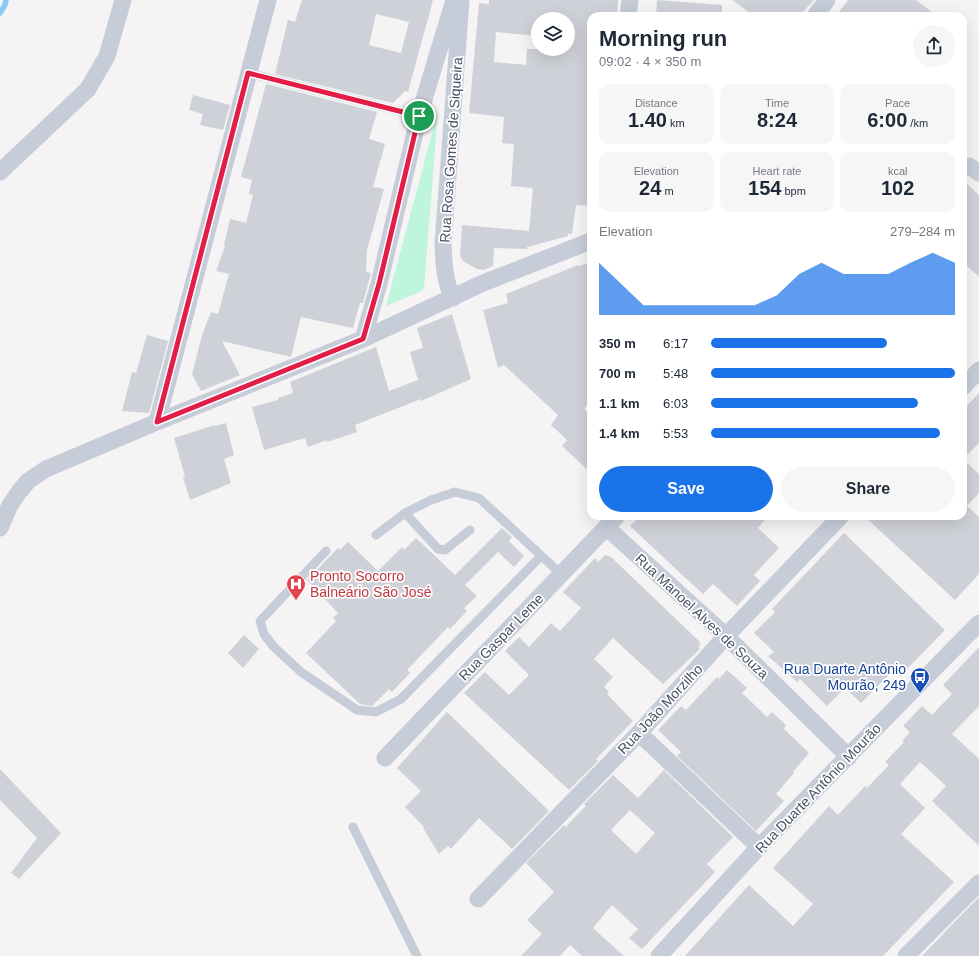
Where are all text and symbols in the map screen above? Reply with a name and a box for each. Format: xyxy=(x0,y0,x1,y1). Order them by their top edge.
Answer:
map controls xyxy=(531,12,575,56)
button: layers xyxy=(531,12,575,56)
button: share xyxy=(913,25,955,67)
text: Morning run xyxy=(599,26,727,51)
text: 09:02 · 4 × 350 m xyxy=(599,54,701,69)
street label: Rua Rosa Gomes de Siqueira xyxy=(437,56,465,243)
text: Distance xyxy=(635,97,678,109)
text: Time xyxy=(765,97,789,109)
text: Pace xyxy=(885,97,910,109)
pin xyxy=(402,99,436,133)
icon: arrive xyxy=(408,105,430,127)
text: 1.40 xyxy=(628,109,667,131)
text: 8:24 xyxy=(757,109,797,131)
text: 6:00 xyxy=(867,109,907,131)
text: km xyxy=(667,117,685,129)
text: /km xyxy=(907,117,928,129)
text: Elevation xyxy=(634,165,679,177)
text: Heart rate xyxy=(753,165,801,177)
text: kcal xyxy=(888,165,907,177)
text: 24 xyxy=(639,177,661,199)
text: 154 xyxy=(748,177,781,199)
text: 102 xyxy=(881,177,914,199)
text: m xyxy=(661,185,674,197)
text: bpm xyxy=(781,185,806,197)
text: Elevation xyxy=(599,224,652,239)
text: 279–284 m xyxy=(890,224,955,239)
text: 350 m xyxy=(599,336,636,351)
text: 6:17 xyxy=(663,336,688,351)
text: 700 m xyxy=(599,366,636,381)
text: 5:48 xyxy=(663,366,688,381)
text: 1.1 km xyxy=(599,396,639,411)
text: 6:03 xyxy=(663,396,688,411)
text: 1.4 km xyxy=(599,426,639,441)
text: 5:53 xyxy=(663,426,688,441)
button: Save xyxy=(599,466,773,512)
button: Share xyxy=(781,466,955,512)
street label: Rua Manoel Alves de Souza xyxy=(632,550,772,682)
place label: Pronto Socorro Balneário São José xyxy=(310,568,432,600)
hospital icon: Pronto Socorro Balneário São José xyxy=(285,573,307,601)
street label: Rua Gaspar Leme xyxy=(456,590,547,684)
street label: Rua João Morzilho xyxy=(614,661,706,757)
place label: Rua Duarte Antônio Mourão, 249 xyxy=(784,661,906,693)
bus stop icon: Rua Duarte Antônio Mourão, 249 xyxy=(909,666,931,694)
street label: Rua Duarte Antônio Mourão xyxy=(752,720,884,856)

